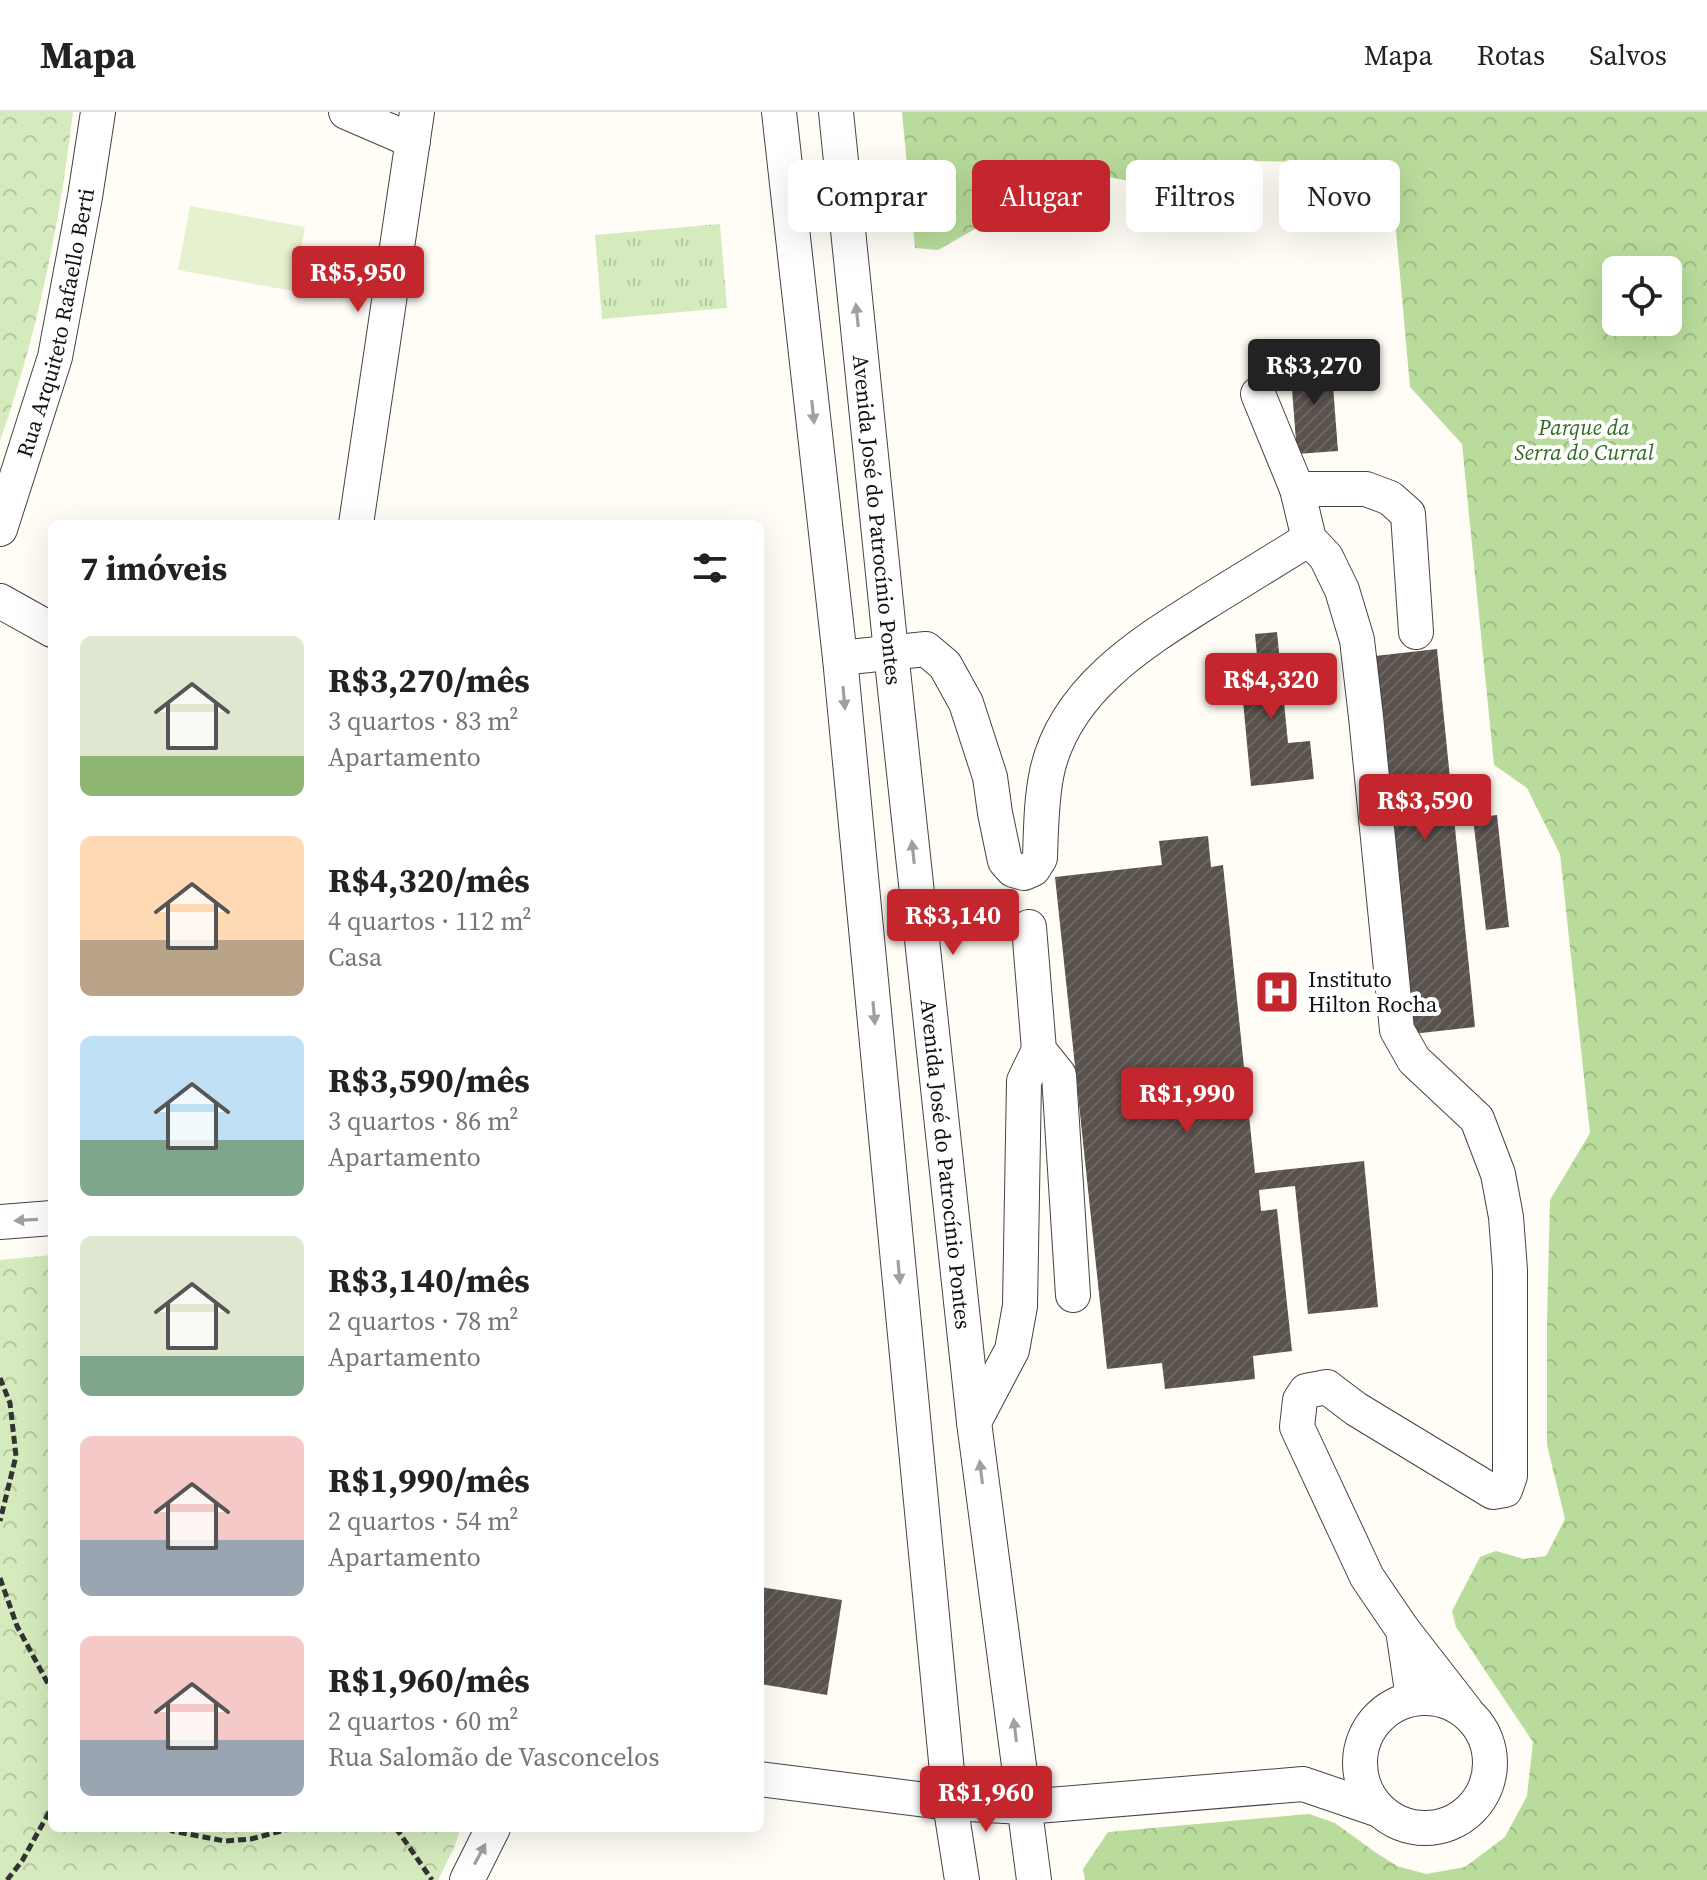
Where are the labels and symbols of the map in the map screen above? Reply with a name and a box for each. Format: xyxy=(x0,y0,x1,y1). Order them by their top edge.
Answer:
street label: Rua Arquiteto Rafaello Berti xyxy=(9,186,101,461)
pin: R$5,950 xyxy=(284,246,432,314)
one-way arrow xyxy=(851,302,864,327)
pin: R$3,270 xyxy=(1240,339,1388,407)
street label: Avenida José do Patrocínio Pontes xyxy=(846,353,909,687)
one-way arrow xyxy=(806,400,819,425)
park label: Parque da Serra do Curral xyxy=(1514,412,1655,467)
pin: R$4,320 xyxy=(1197,653,1345,721)
one-way arrow xyxy=(838,686,851,711)
pin: R$3,590 xyxy=(1351,774,1499,842)
one-way arrow xyxy=(906,839,919,864)
pin: R$3,140 xyxy=(879,889,1027,957)
place label: Instituto Hilton Rocha xyxy=(1308,964,1438,1019)
hospital icon: Instituto Hilton Rocha xyxy=(1253,968,1301,1016)
street label: Avenida José do Patrocínio Pontes xyxy=(914,998,979,1331)
one-way arrow xyxy=(868,1001,881,1026)
pin: R$1,990 xyxy=(1113,1067,1261,1135)
one-way arrow xyxy=(13,1214,38,1227)
one-way arrow xyxy=(893,1260,906,1285)
one-way arrow xyxy=(974,1459,987,1484)
one-way arrow xyxy=(1008,1717,1021,1742)
pin: R$1,960 xyxy=(912,1766,1060,1834)
one-way arrow xyxy=(474,1843,487,1866)

